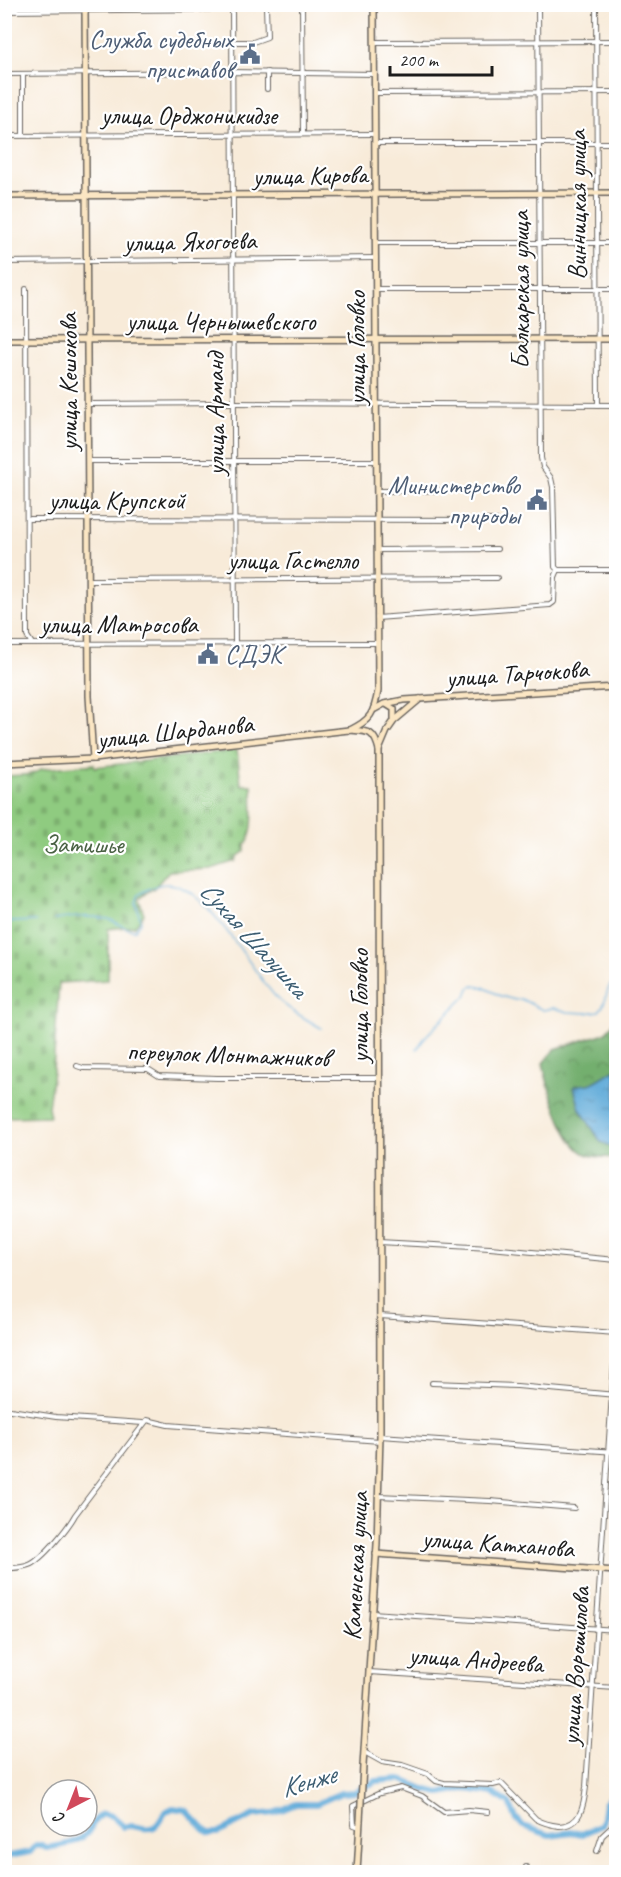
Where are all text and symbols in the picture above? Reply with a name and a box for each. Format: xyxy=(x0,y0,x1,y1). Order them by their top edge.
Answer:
place label: Служба судебных приставов xyxy=(89,23,238,86)
scale bar xyxy=(390,39,492,77)
public building icon: Служба судебных приставов xyxy=(238,42,262,66)
text: 200 m xyxy=(399,49,440,71)
street label: улица Орджоникидзе xyxy=(99,99,279,132)
street label: Винницкая улица xyxy=(561,129,594,280)
street label: улица Кирова xyxy=(250,158,370,193)
street label: Балкарская улица xyxy=(504,209,537,369)
street label: улица Яхогоева xyxy=(122,224,258,259)
street label: улица Головко xyxy=(340,289,373,407)
street label: улица Чернышевского xyxy=(125,305,317,338)
street label: улица Кешокова xyxy=(52,312,85,453)
street label: улица Арманд xyxy=(199,350,232,477)
place label: Министерство природы xyxy=(388,469,522,532)
street label: улица Крупской xyxy=(47,484,187,517)
public building icon: Министерство природы xyxy=(525,488,549,512)
street label: улица Гастелло xyxy=(226,544,360,577)
street label: улица Матросова xyxy=(38,608,199,641)
place label: СДЭК xyxy=(225,638,287,671)
public building icon: СДЭК xyxy=(196,642,220,666)
street label: улица Тарчокова xyxy=(443,652,591,695)
street label: улица Шарданова xyxy=(93,707,256,756)
park label: Затишье xyxy=(43,828,125,861)
water label: Сухая Шалушка xyxy=(193,873,317,1007)
street label: улица Головко xyxy=(343,947,376,1065)
street label: переулок Монтажников xyxy=(126,1034,336,1075)
street label: Каменская улица xyxy=(335,1489,376,1641)
street label: улица Катханова xyxy=(419,1522,577,1565)
street label: улица Ворошилова xyxy=(553,1584,598,1748)
street label: улица Андреева xyxy=(406,1638,547,1681)
water label: Кенже xyxy=(277,1756,343,1805)
north arrow xyxy=(39,1778,99,1838)
text: С xyxy=(48,1807,69,1828)

